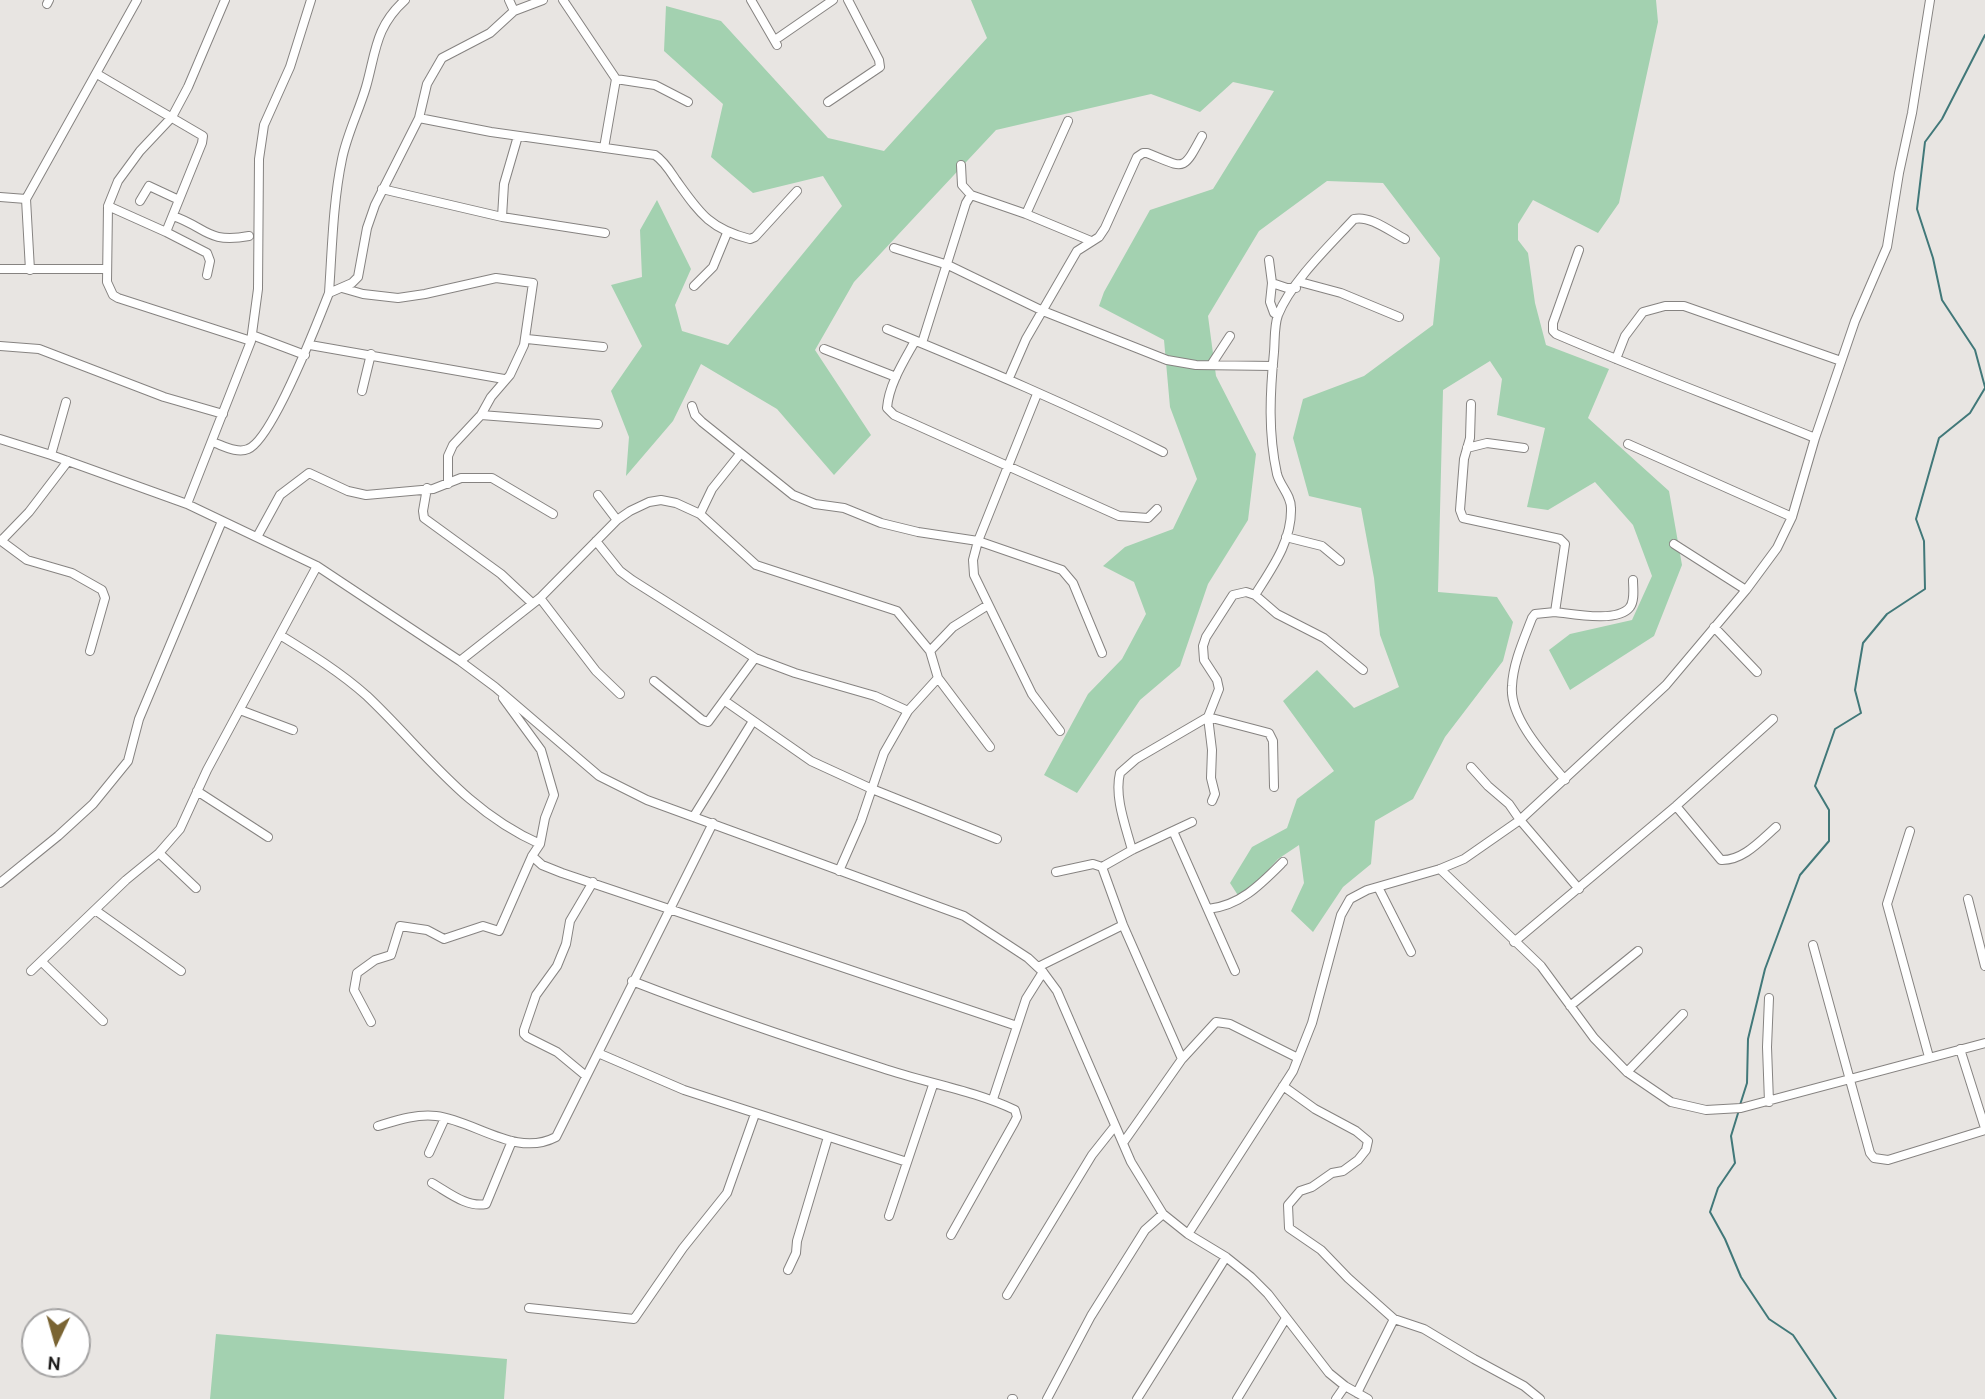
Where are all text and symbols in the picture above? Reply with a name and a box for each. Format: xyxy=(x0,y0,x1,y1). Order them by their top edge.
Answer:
north arrow xyxy=(21,1308,91,1378)
text: N xyxy=(46,1349,62,1374)

